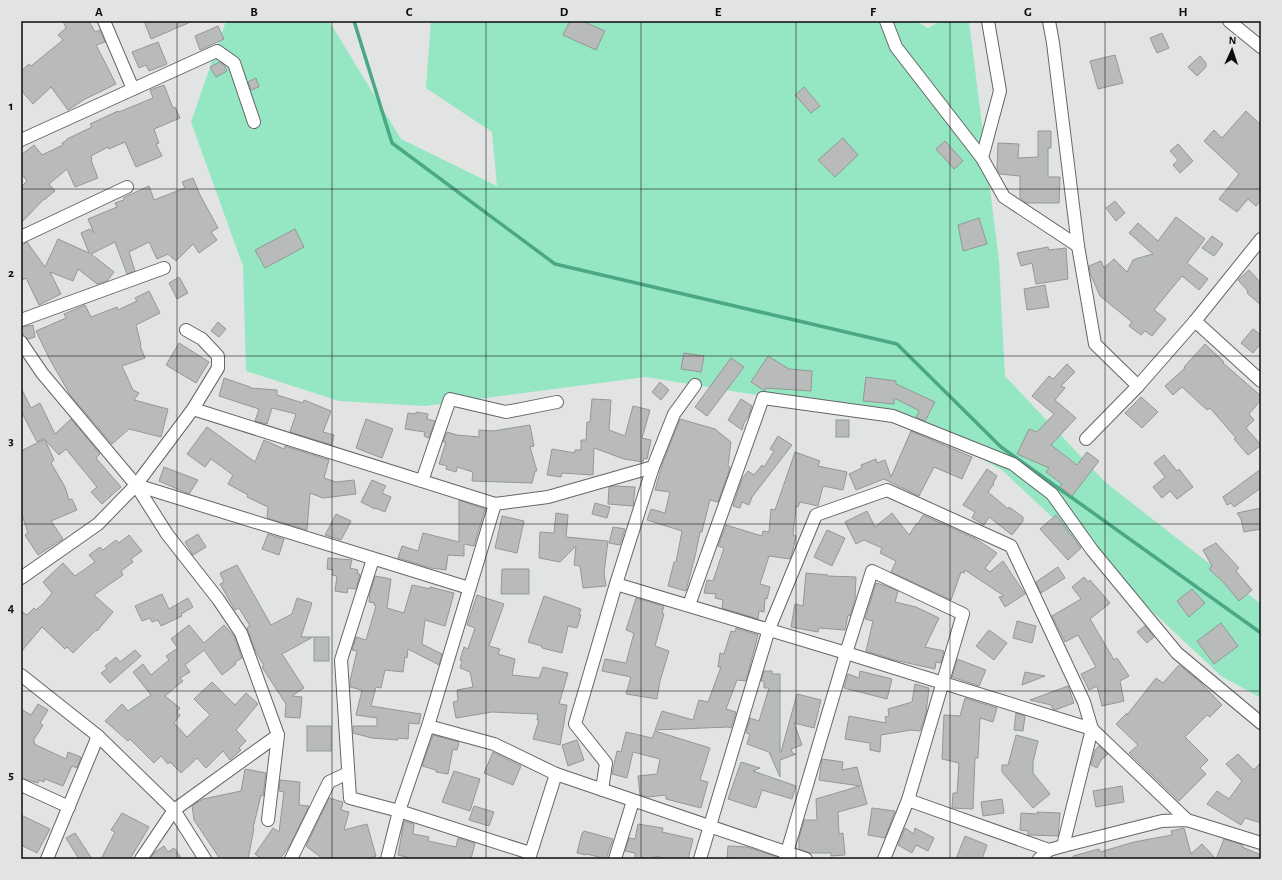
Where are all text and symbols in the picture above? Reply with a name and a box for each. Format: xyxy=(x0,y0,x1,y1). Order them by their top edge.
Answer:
text: A xyxy=(95,6,103,19)
text: B xyxy=(250,6,258,19)
text: C xyxy=(406,6,413,19)
text: D xyxy=(560,6,569,19)
text: E xyxy=(715,6,722,19)
text: F xyxy=(870,6,877,19)
text: G xyxy=(1024,6,1032,19)
text: H xyxy=(1178,6,1188,19)
north arrow xyxy=(1212,30,1252,70)
text: N xyxy=(1228,35,1237,46)
text: 1 xyxy=(9,100,13,113)
text: 2 xyxy=(8,267,14,280)
text: 3 xyxy=(8,435,14,448)
text: 4 xyxy=(8,602,15,615)
text: 5 xyxy=(8,769,14,782)

